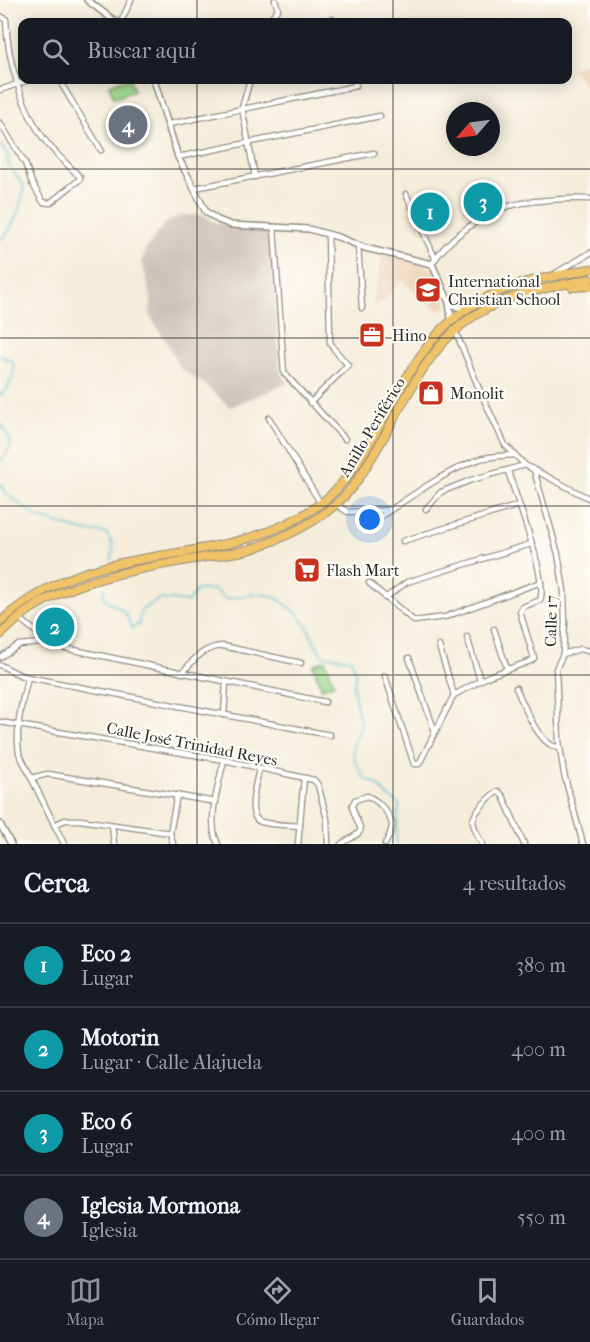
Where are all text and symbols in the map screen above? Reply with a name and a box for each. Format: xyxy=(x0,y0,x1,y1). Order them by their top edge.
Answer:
search box xyxy=(18,18,572,84)
icon: search xyxy=(39,35,72,68)
text: Buscar aquí xyxy=(87,38,196,64)
pin: 4 xyxy=(108,102,148,148)
north arrow xyxy=(446,102,500,156)
pin: 3 xyxy=(464,180,502,224)
pin: 1 xyxy=(410,190,450,234)
place label: International Christian School xyxy=(448,272,561,309)
school or university icon: International Christian School xyxy=(413,275,443,305)
office icon: Hino xyxy=(357,320,387,350)
place label: Hino xyxy=(392,326,427,345)
street label: Anillo Periférico xyxy=(334,374,409,481)
shop icon: Monolit xyxy=(416,378,446,408)
place label: Monolit xyxy=(450,384,505,403)
your location xyxy=(355,505,384,534)
supermarket icon: Flash Mart xyxy=(292,555,322,585)
place label: Flash Mart xyxy=(326,561,400,580)
street label: Calle 17 xyxy=(541,595,561,647)
pin: 2 xyxy=(36,604,74,650)
street label: Calle José Trinidad Reyes xyxy=(105,718,279,770)
text: Cerca xyxy=(24,868,89,899)
text: 4 resultados xyxy=(463,872,566,895)
text: Eco 2 xyxy=(81,941,131,967)
text: 1 xyxy=(40,954,47,977)
text: 380 m xyxy=(516,954,566,977)
text: Lugar xyxy=(81,967,133,990)
text: Motorin xyxy=(81,1025,159,1051)
text: 2 xyxy=(38,1038,49,1061)
text: 400 m xyxy=(511,1038,566,1061)
text: Lugar · Calle Alajuela xyxy=(81,1051,262,1074)
text: Eco 6 xyxy=(81,1109,132,1135)
text: 3 xyxy=(39,1122,48,1145)
text: 400 m xyxy=(511,1122,566,1145)
text: Lugar xyxy=(81,1135,133,1158)
text: Iglesia Mormona xyxy=(81,1193,240,1219)
text: 4 xyxy=(38,1206,49,1229)
text: 550 m xyxy=(517,1206,566,1229)
text: Iglesia xyxy=(81,1219,137,1242)
tab: Mapa xyxy=(66,1274,104,1329)
tab: Cómo llegar xyxy=(236,1274,319,1329)
tab: Guardados xyxy=(451,1274,524,1329)

